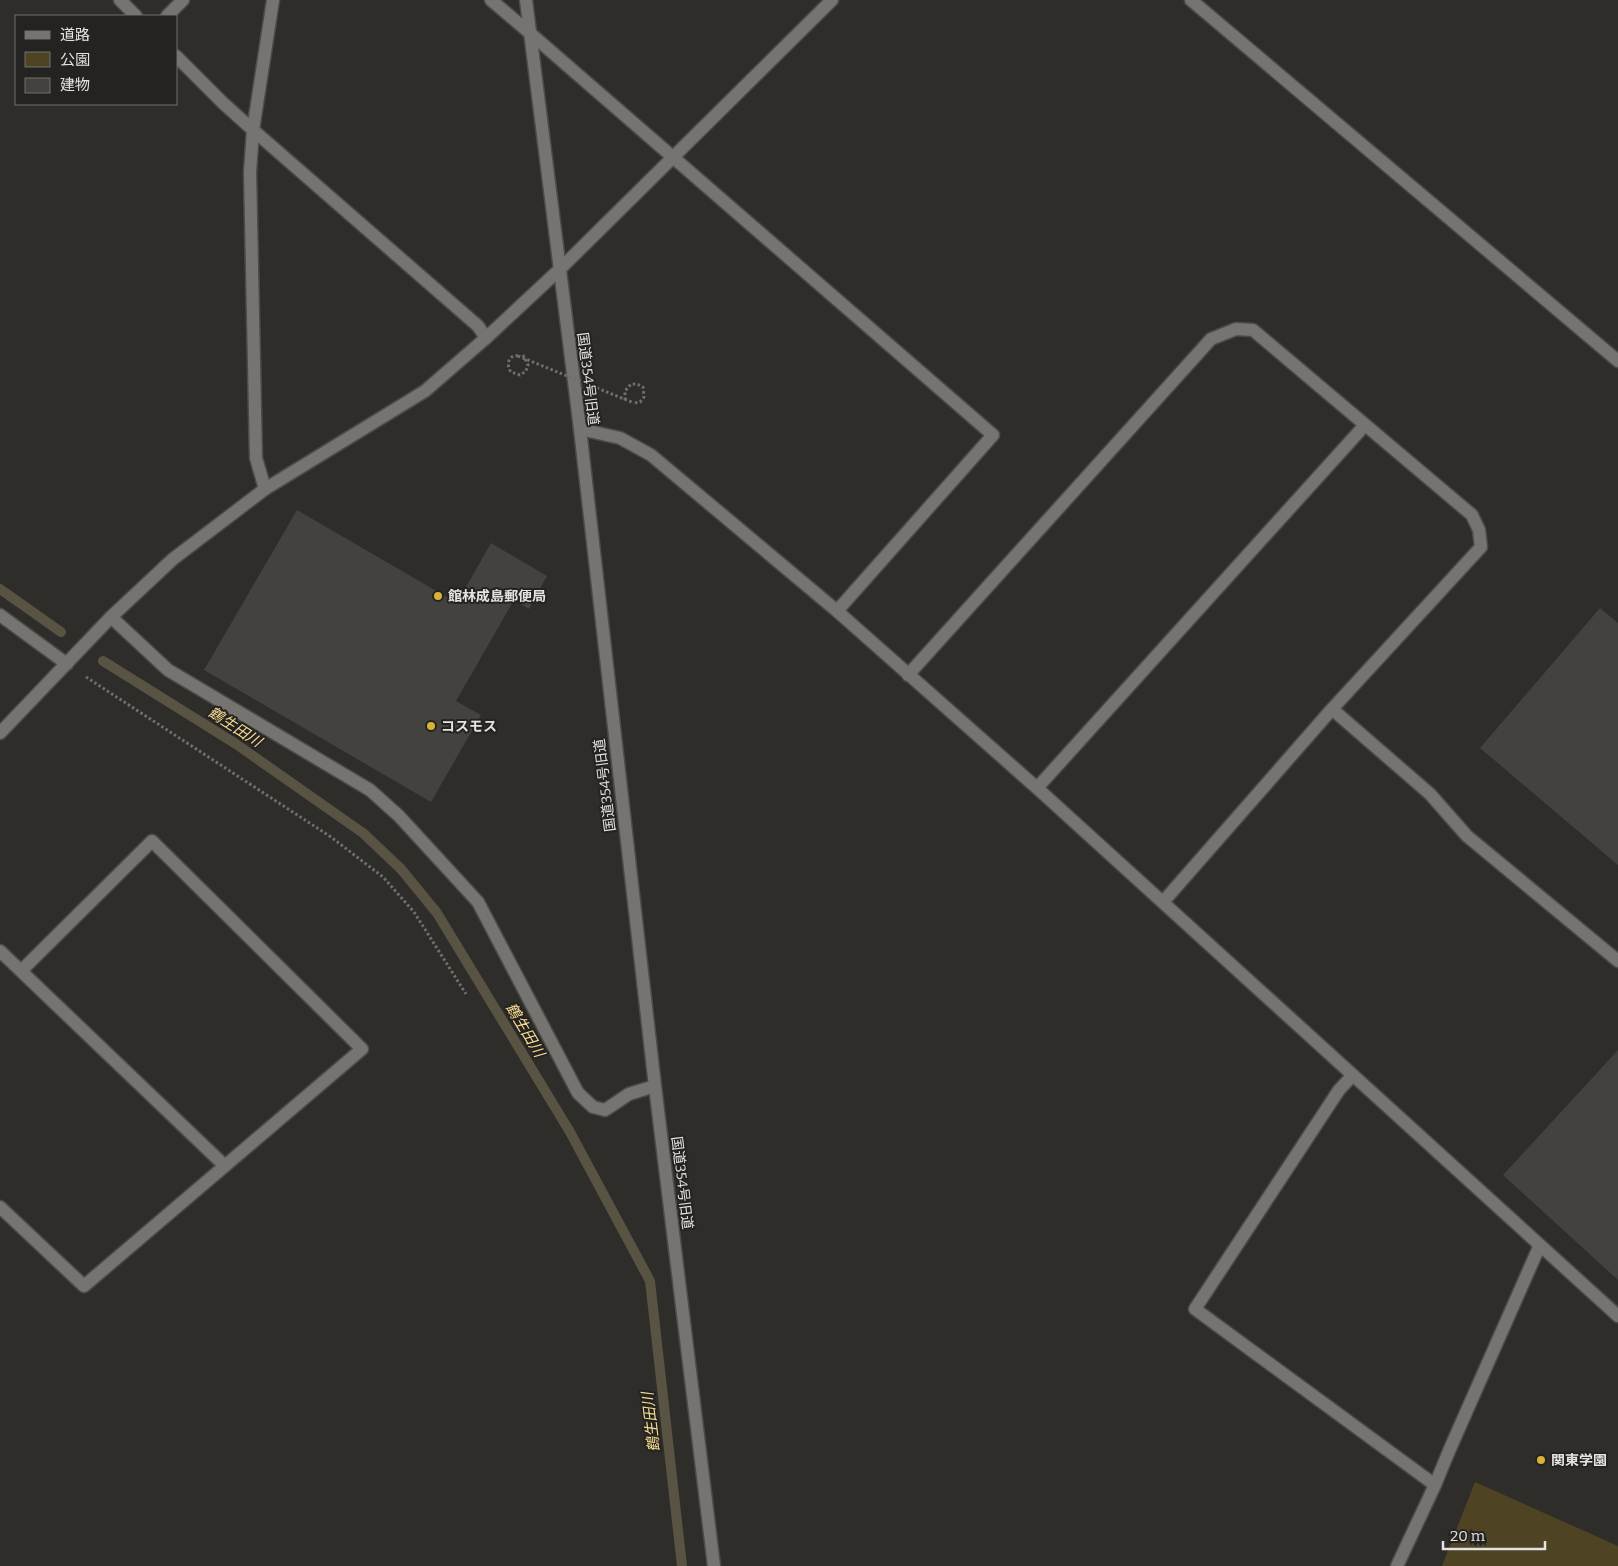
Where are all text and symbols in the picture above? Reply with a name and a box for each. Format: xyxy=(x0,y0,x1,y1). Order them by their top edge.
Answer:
legend xyxy=(15,15,178,105)
text: 道路 xyxy=(60,26,90,44)
text: 公園 xyxy=(60,51,90,69)
text: 建物 xyxy=(60,76,90,94)
street label: 国道354号旧道 xyxy=(574,331,602,427)
place label: 館林成島郵便局 xyxy=(448,588,546,605)
marker: 館林成島郵便局 xyxy=(432,590,444,602)
water label: 鶴生田川 xyxy=(205,703,267,752)
place label: コスモス xyxy=(441,718,497,735)
marker: コスモス xyxy=(425,720,437,732)
street label: 国道354号旧道 xyxy=(591,737,619,833)
water label: 鶴生田川 xyxy=(502,1000,549,1062)
street label: 国道354号旧道 xyxy=(668,1135,696,1231)
water label: 鶴生田川 xyxy=(638,1389,664,1453)
place label: 関東学園 xyxy=(1551,1452,1607,1469)
marker: 関東学園 xyxy=(1535,1454,1547,1466)
scale bar xyxy=(1443,1518,1546,1550)
text: 20 m xyxy=(1450,1527,1486,1545)

